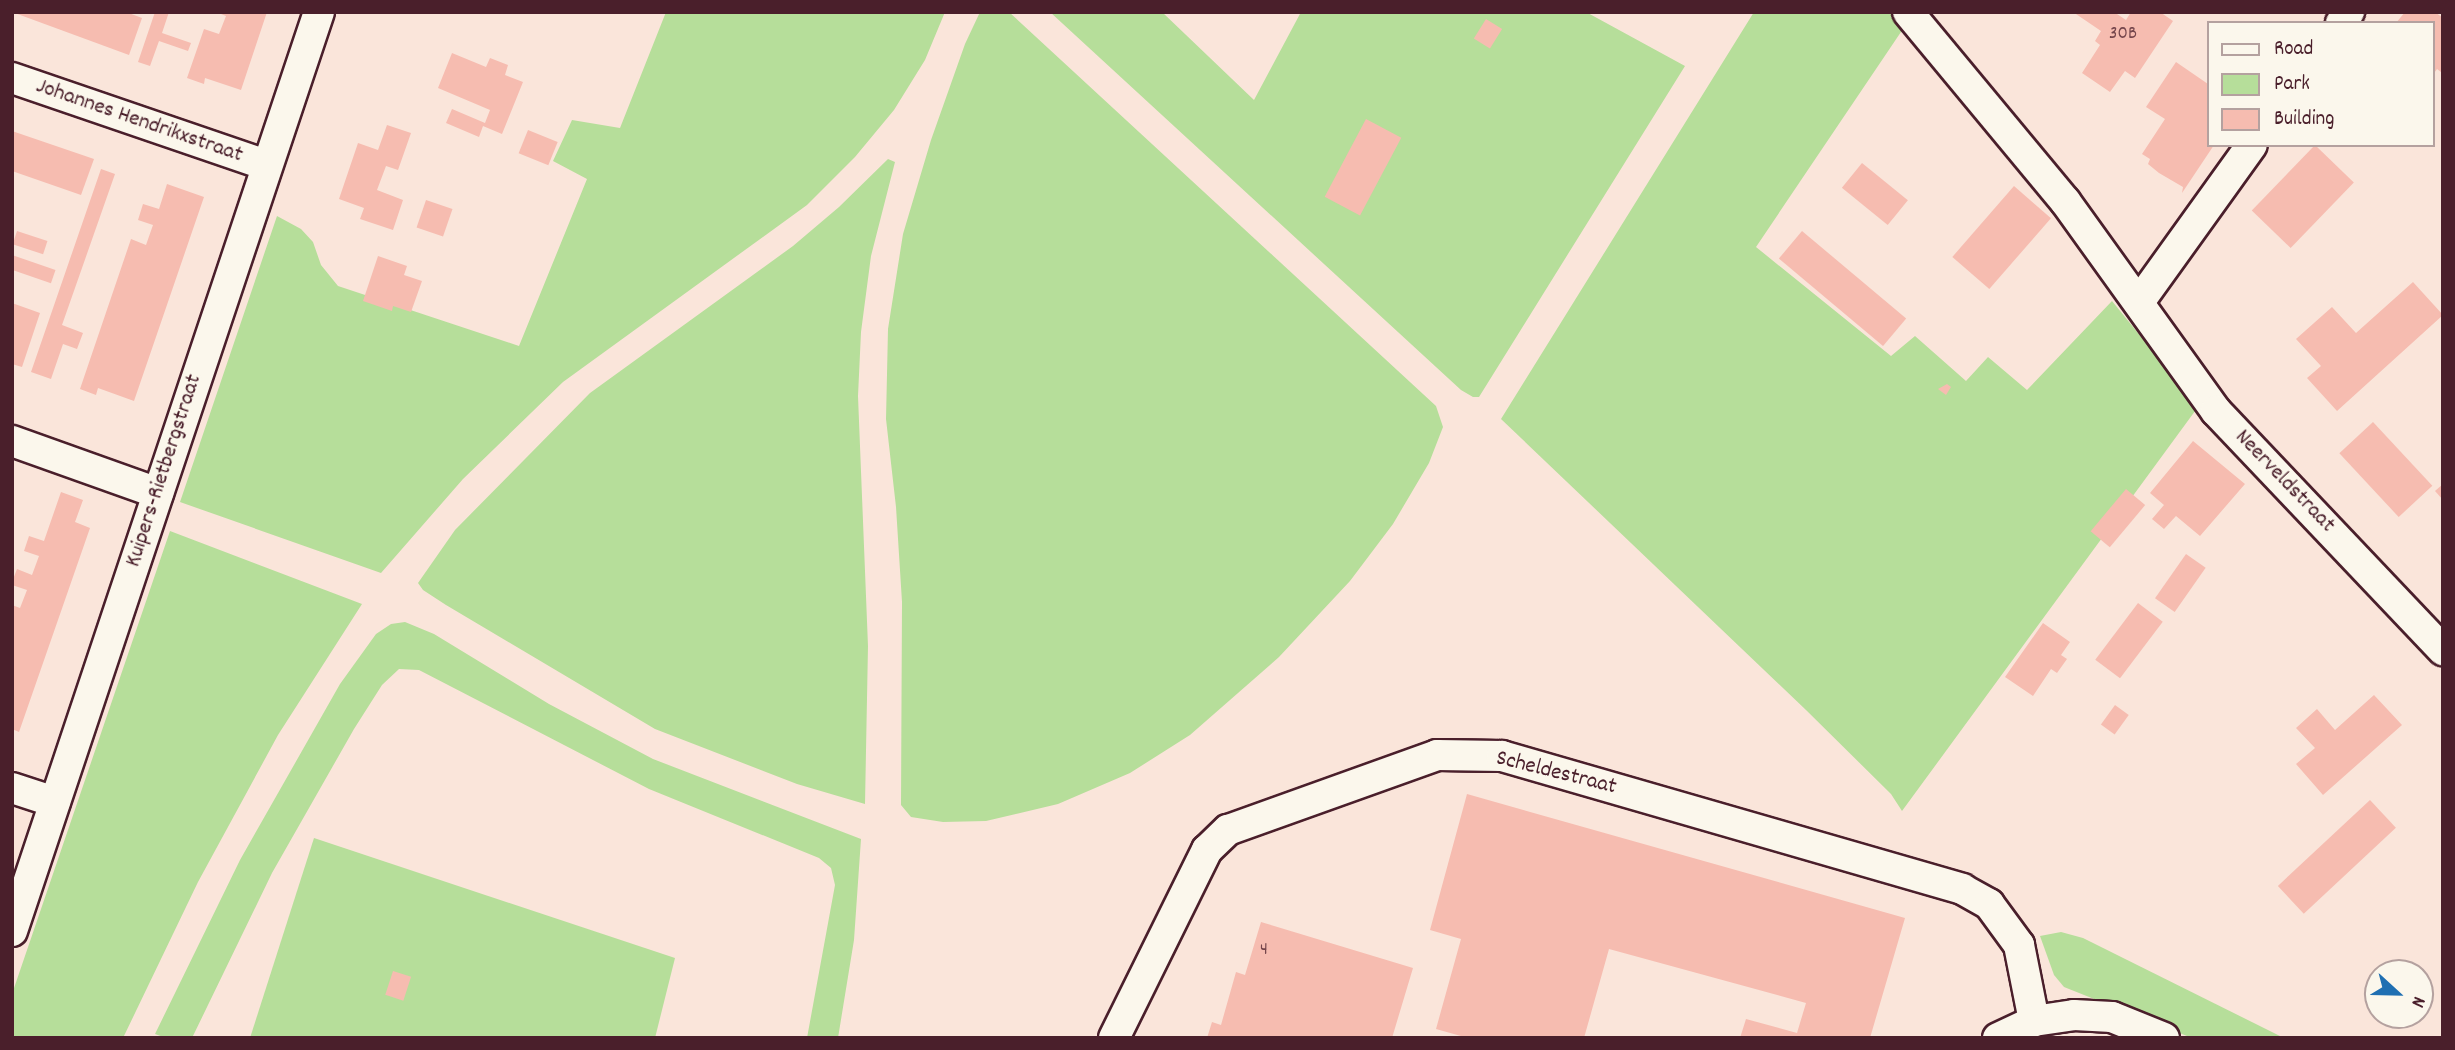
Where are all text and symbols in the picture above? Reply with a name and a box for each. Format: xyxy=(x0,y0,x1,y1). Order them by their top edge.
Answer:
legend xyxy=(2206,21,2434,147)
house number: 30B xyxy=(2109,24,2137,46)
text: Road xyxy=(2274,35,2313,65)
text: Park xyxy=(2274,70,2310,100)
street label: Johannes Hendrikxstraat xyxy=(32,74,246,170)
text: Building xyxy=(2274,105,2334,135)
street label: Kuipers-Rietbergstraat xyxy=(121,371,209,571)
street label: Neerveldstraat xyxy=(2228,425,2340,539)
street label: Scheldestraat xyxy=(1493,746,1619,802)
house number: 4 xyxy=(1260,940,1268,962)
north arrow xyxy=(2364,959,2434,1029)
text: N xyxy=(2403,992,2431,1011)

